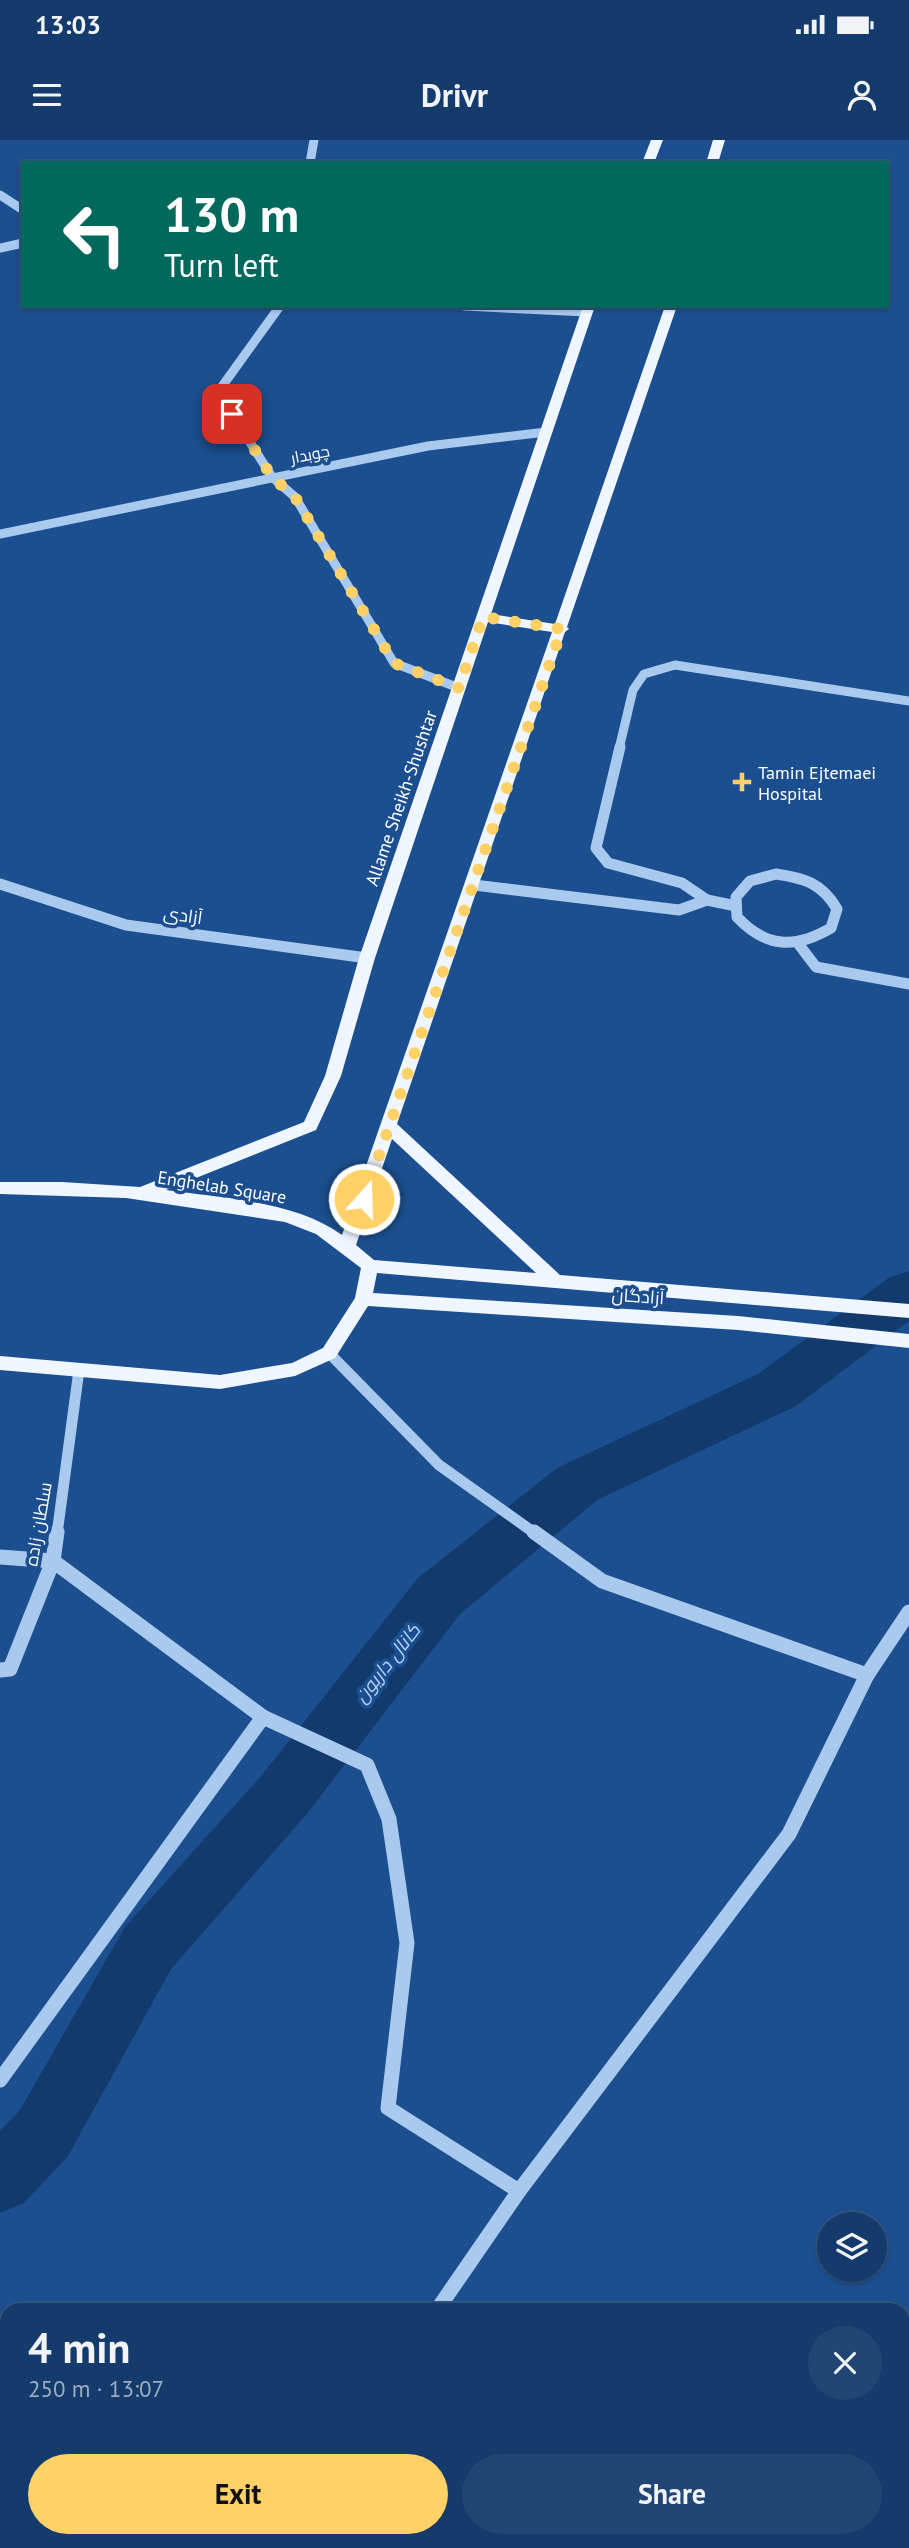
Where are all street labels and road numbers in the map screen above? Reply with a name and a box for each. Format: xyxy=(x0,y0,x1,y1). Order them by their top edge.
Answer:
street label: چوبدار xyxy=(288,440,332,470)
street label: Allame Sheikh-Shushtar xyxy=(360,707,442,889)
street label: آزادی xyxy=(162,901,204,929)
street label: Enghelab Square xyxy=(156,1165,288,1209)
street label: آزادگان xyxy=(611,1283,665,1309)
street label: سلطان زاده xyxy=(19,1480,57,1568)

